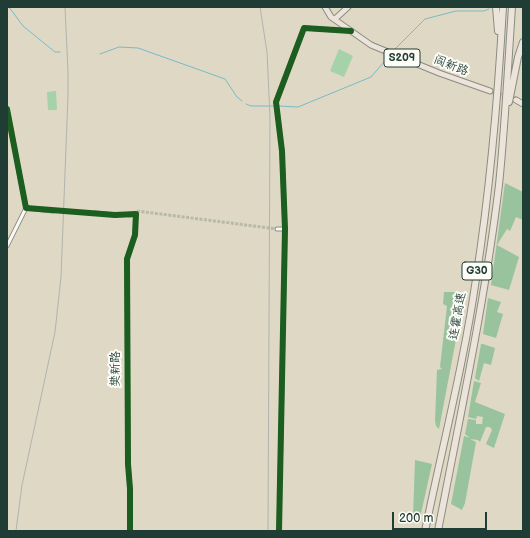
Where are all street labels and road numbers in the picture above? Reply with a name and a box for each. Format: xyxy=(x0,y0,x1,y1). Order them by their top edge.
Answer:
road number: S209 xyxy=(384,49,420,67)
street label: 阎新路 xyxy=(432,53,470,79)
road number: G30 xyxy=(462,262,492,280)
street label: 连霍高速 xyxy=(447,291,469,341)
street label: 樊新路 xyxy=(109,351,123,387)

